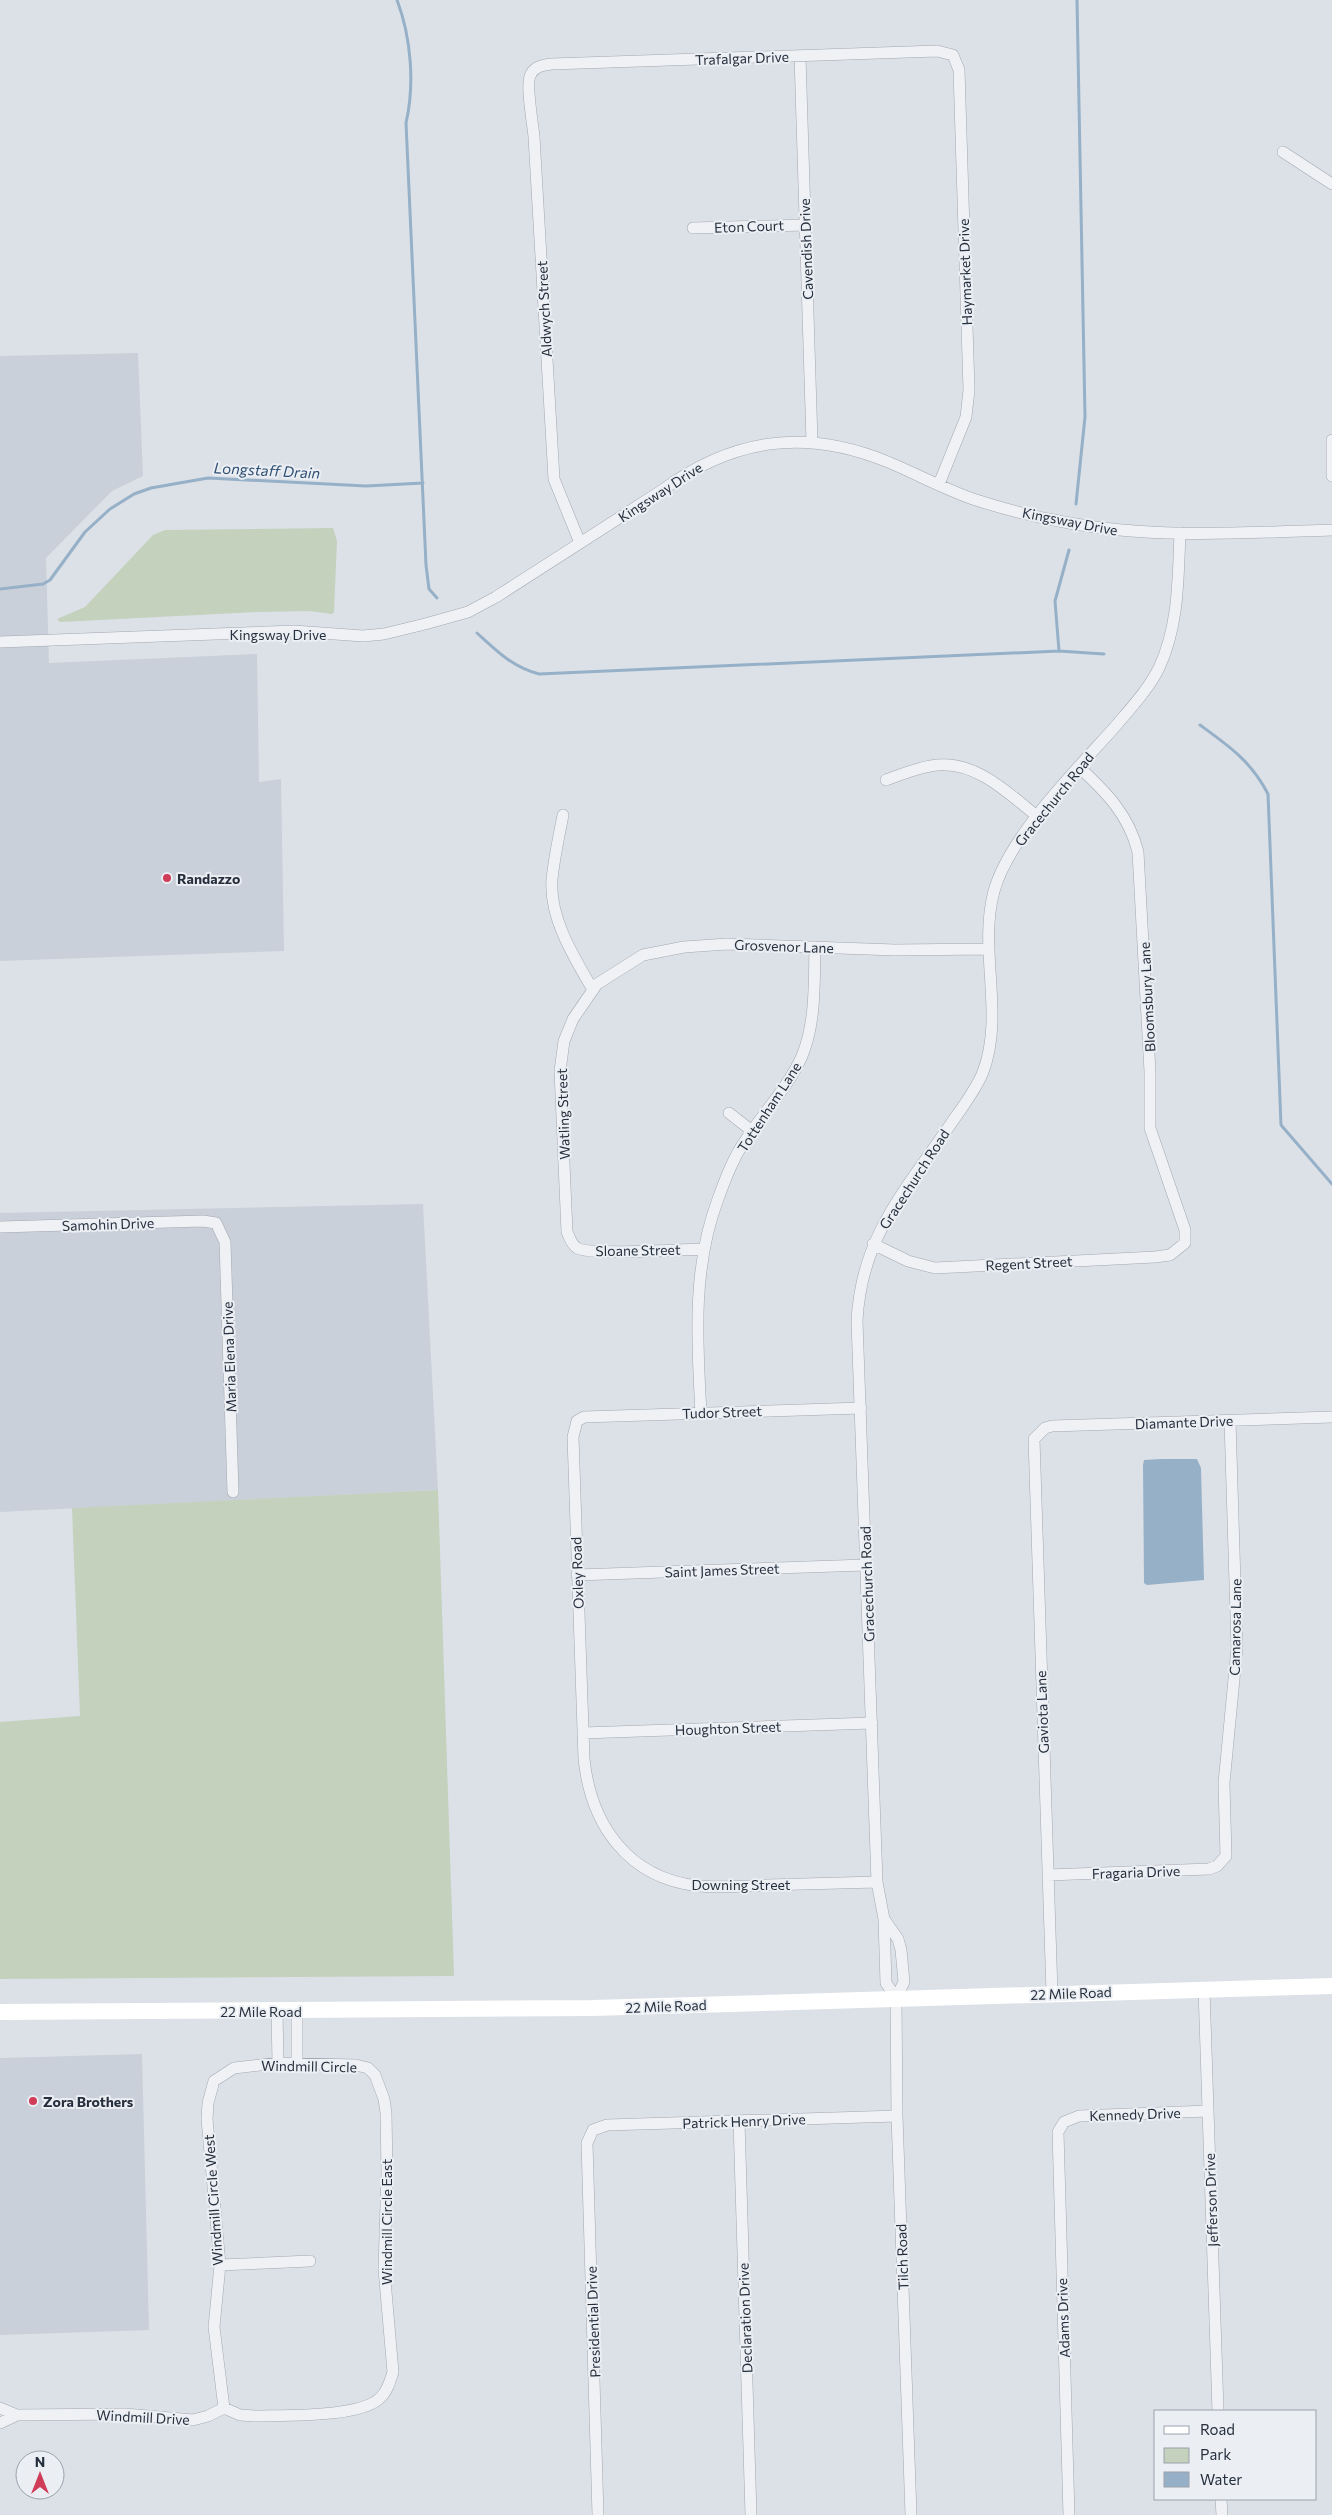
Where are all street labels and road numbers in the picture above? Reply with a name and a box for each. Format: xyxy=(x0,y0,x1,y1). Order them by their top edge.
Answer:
street label: Trafalgar Drive xyxy=(695,48,789,68)
street label: Cavendish Drive xyxy=(796,198,816,300)
street label: Eton Court xyxy=(714,216,785,236)
street label: Haymarket Drive xyxy=(955,218,975,326)
street label: Aldwych Street xyxy=(533,260,555,358)
street label: Kingsway Drive xyxy=(615,459,705,525)
street label: Kingsway Drive xyxy=(1021,503,1119,539)
street label: Kingsway Drive xyxy=(230,626,326,643)
street label: Gracechurch Road xyxy=(1011,749,1097,849)
street label: Grosvenor Lane xyxy=(734,936,834,956)
street label: Bloomsbury Lane xyxy=(1136,941,1158,1053)
street label: Tottenham Lane xyxy=(734,1059,804,1155)
street label: Watling Street xyxy=(553,1068,573,1160)
street label: Gracechurch Road xyxy=(875,1126,953,1232)
street label: Samohin Drive xyxy=(62,1214,154,1234)
street label: Sloane Street xyxy=(595,1241,681,1259)
street label: Regent Street xyxy=(985,1252,1073,1274)
street label: Maria Elena Drive xyxy=(219,1301,239,1413)
street label: Tudor Street xyxy=(682,1402,762,1422)
street label: Diamante Drive xyxy=(1135,1412,1233,1432)
street label: Gracechurch Road xyxy=(856,1526,878,1642)
street label: Oxley Road xyxy=(567,1537,587,1609)
street label: Saint James Street xyxy=(664,1559,780,1581)
street label: Camarosa Lane xyxy=(1226,1578,1244,1676)
street label: Gaviota Lane xyxy=(1032,1670,1052,1754)
street label: Houghton Street xyxy=(674,1718,782,1738)
street label: Fragaria Drive xyxy=(1092,1862,1180,1882)
street label: Downing Street xyxy=(691,1876,791,1893)
street label: 22 Mile Road xyxy=(1030,1983,1112,2003)
street label: 22 Mile Road xyxy=(625,1996,707,2016)
street label: 22 Mile Road xyxy=(220,2003,302,2020)
street label: Windmill Circle xyxy=(261,2057,357,2075)
street label: Kennedy Drive xyxy=(1089,2104,1181,2124)
street label: Patrick Henry Drive xyxy=(682,2110,806,2132)
street label: Windmill Circle West xyxy=(200,2134,226,2266)
street label: Jefferson Drive xyxy=(1201,2153,1221,2247)
street label: Windmill Circle East xyxy=(378,2159,395,2285)
street label: Tilch Road xyxy=(892,2223,912,2291)
street label: Declaration Drive xyxy=(735,2262,755,2374)
street label: Presidential Drive xyxy=(583,2266,603,2378)
street label: Adams Drive xyxy=(1053,2278,1073,2358)
street label: Windmill Drive xyxy=(96,2406,190,2428)

